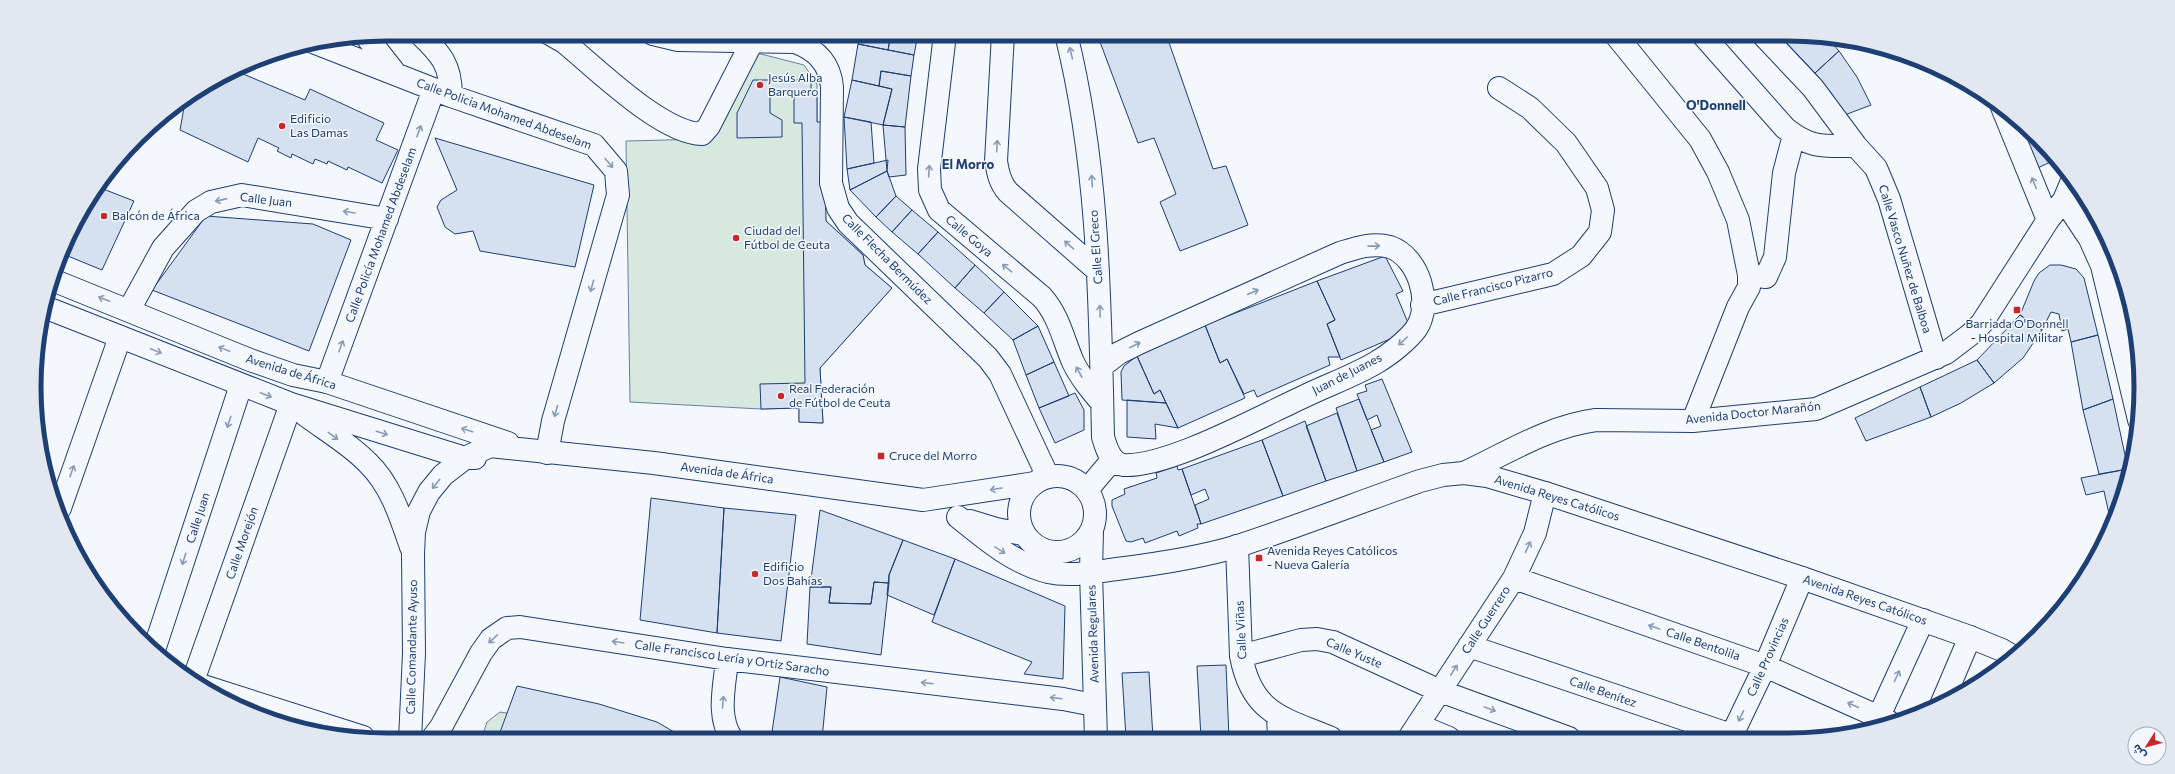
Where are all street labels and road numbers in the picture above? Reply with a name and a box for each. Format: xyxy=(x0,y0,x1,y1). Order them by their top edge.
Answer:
street label: Calle Policia Mohamed Abdeselam xyxy=(415,75,594,151)
street label: Calle Policía Mohamed Abdeselam xyxy=(342,145,418,324)
street label: Calle Vasco Nuñez de Balboa xyxy=(1877,183,1935,335)
street label: Calle Juan xyxy=(239,189,293,210)
street label: Calle El Greco xyxy=(1085,209,1105,285)
street label: Calle Flecha Bermúdez xyxy=(840,210,936,306)
street label: Calle Goya xyxy=(943,211,996,259)
street label: Calle Francisco Pizarro xyxy=(1431,264,1554,308)
street label: Juan de Juanes xyxy=(1309,350,1384,398)
street label: Avenida de África xyxy=(244,351,338,391)
street label: Avenida Doctor Marañón xyxy=(1684,398,1821,426)
street label: Avenida de África xyxy=(680,459,775,485)
street label: Avenida Reyes Católicos xyxy=(1493,471,1622,523)
street label: Calle Juan xyxy=(182,491,213,545)
street label: Calle Morejón xyxy=(222,505,260,581)
street label: Avenida Reyes Católicos xyxy=(1801,571,1929,627)
street label: Calle Comandante Ayuso xyxy=(403,579,419,715)
street label: Calle Guerrero xyxy=(1458,583,1512,656)
street label: Avenida Regulares xyxy=(1083,585,1101,683)
street label: Calle Viñas xyxy=(1231,600,1249,660)
street label: Calle Provincias xyxy=(1743,615,1791,698)
street label: Calle Bentolila xyxy=(1664,624,1742,662)
street label: Calle Yuste xyxy=(1324,634,1385,670)
street label: Calle Francisco Lería y Ortiz Saracho xyxy=(634,636,831,678)
street label: Calle Benítez xyxy=(1568,673,1639,709)

